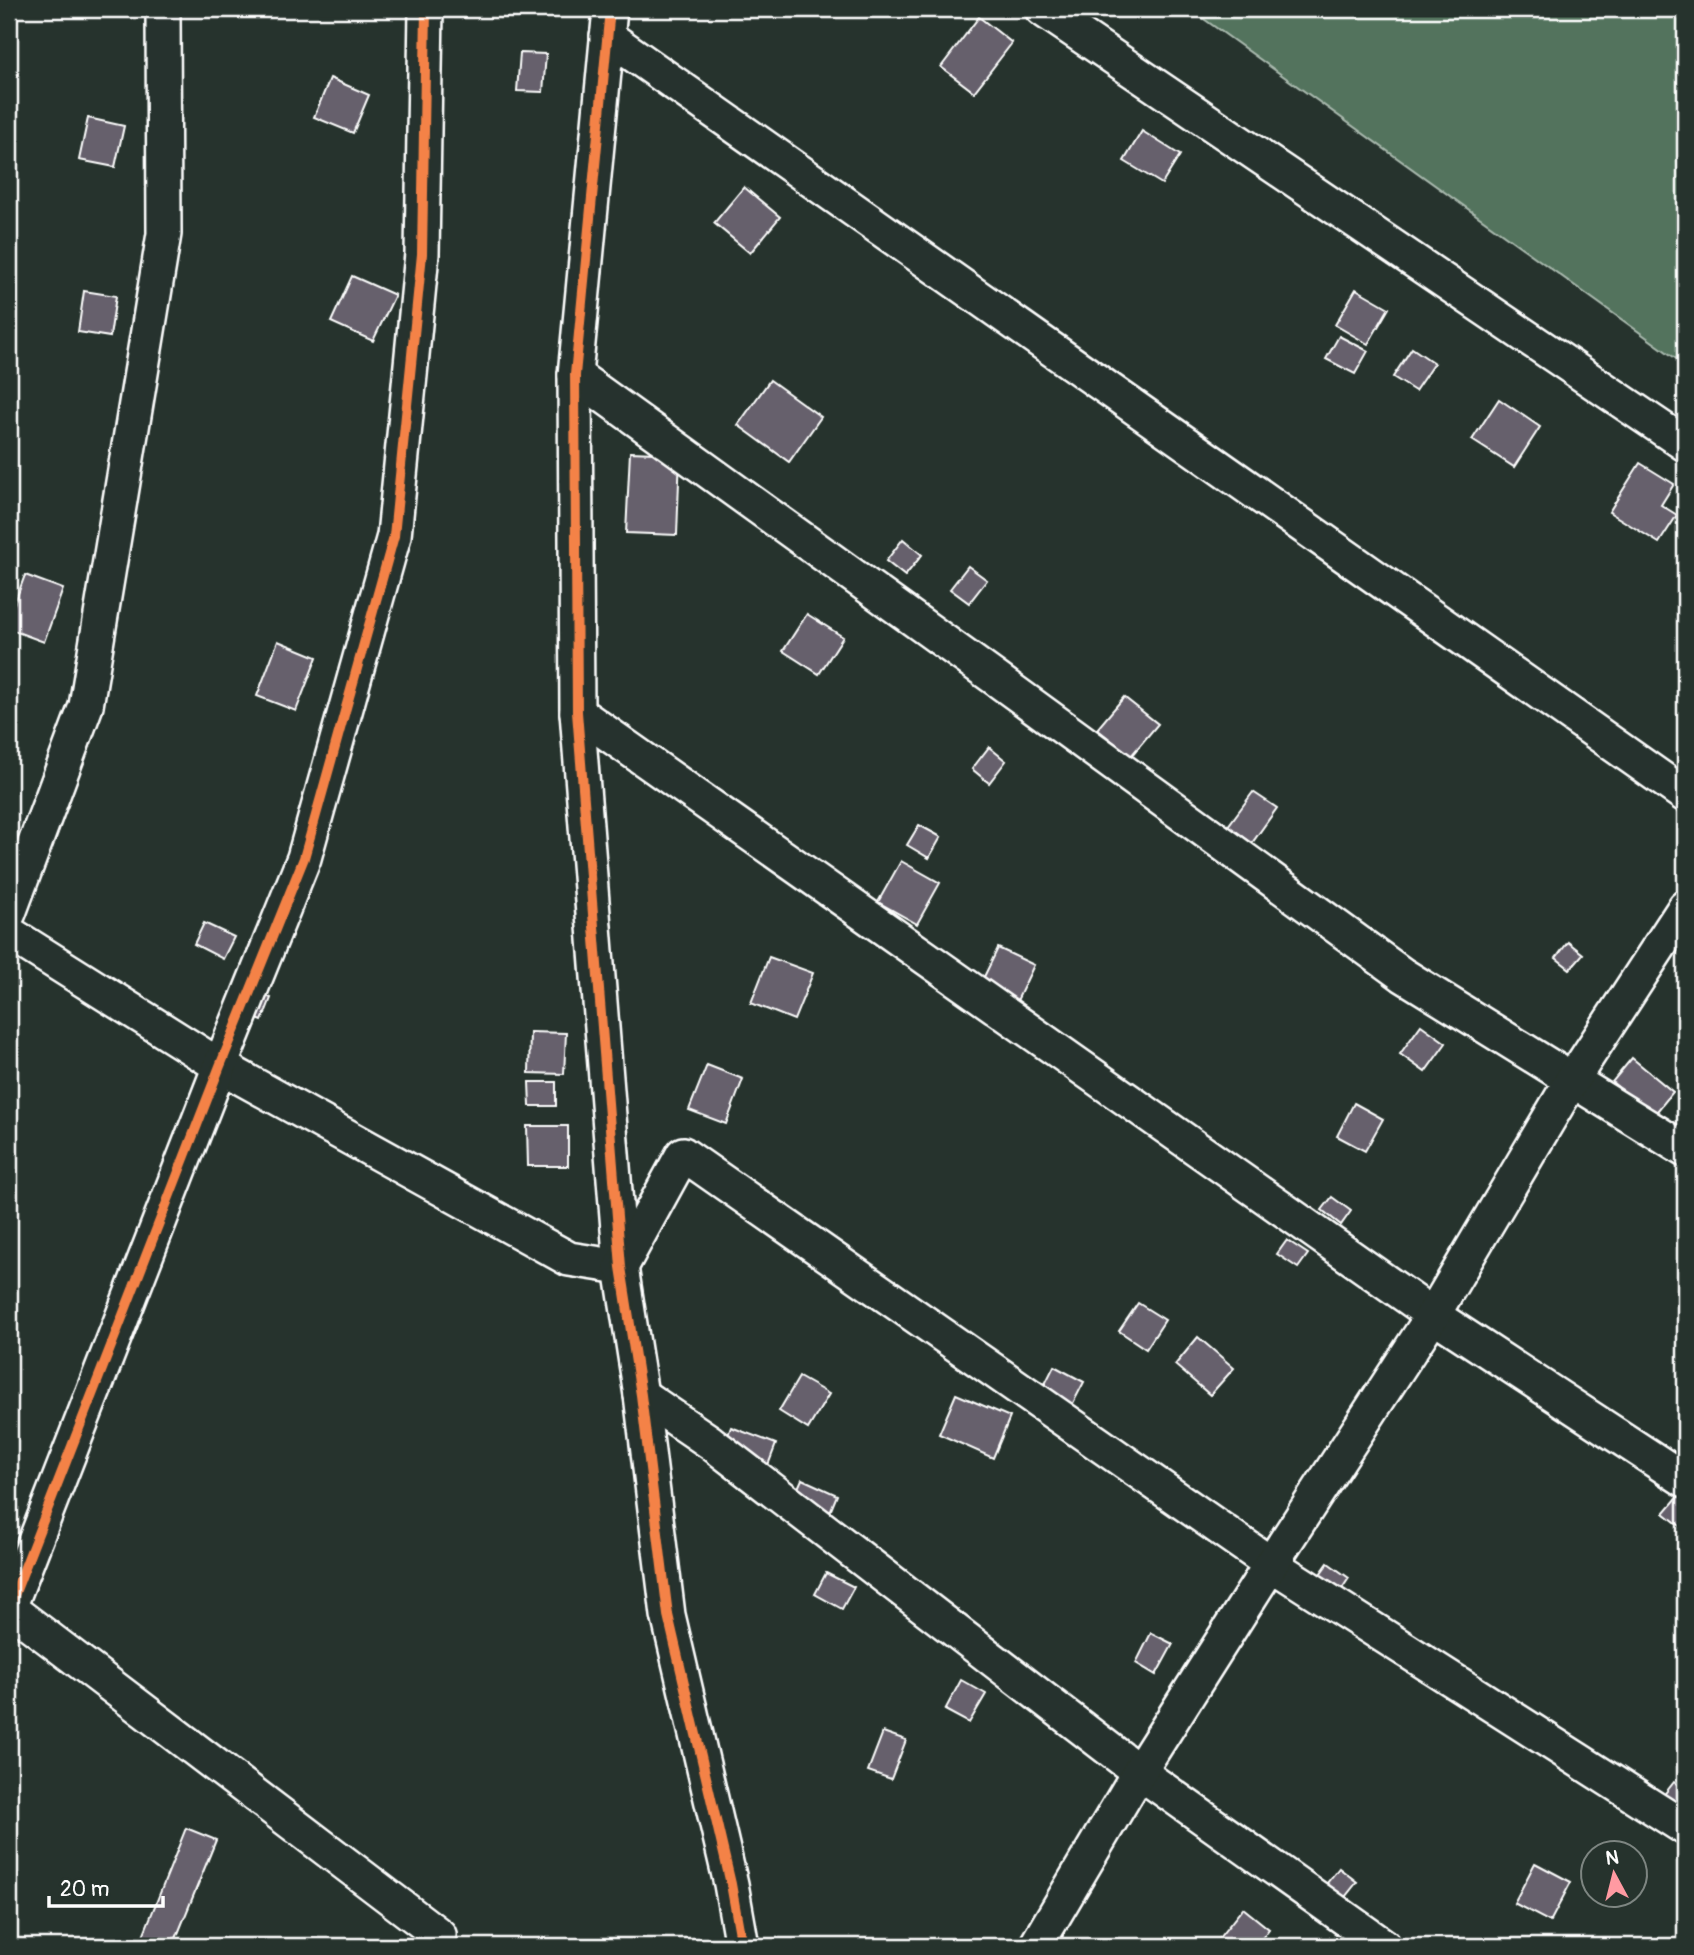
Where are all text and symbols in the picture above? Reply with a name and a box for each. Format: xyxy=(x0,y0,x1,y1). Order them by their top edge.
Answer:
north arrow xyxy=(1578,1840,1648,1910)
text: N xyxy=(1604,1845,1620,1871)
scale bar xyxy=(49,1864,163,1908)
text: 20 m xyxy=(60,1876,109,1903)

